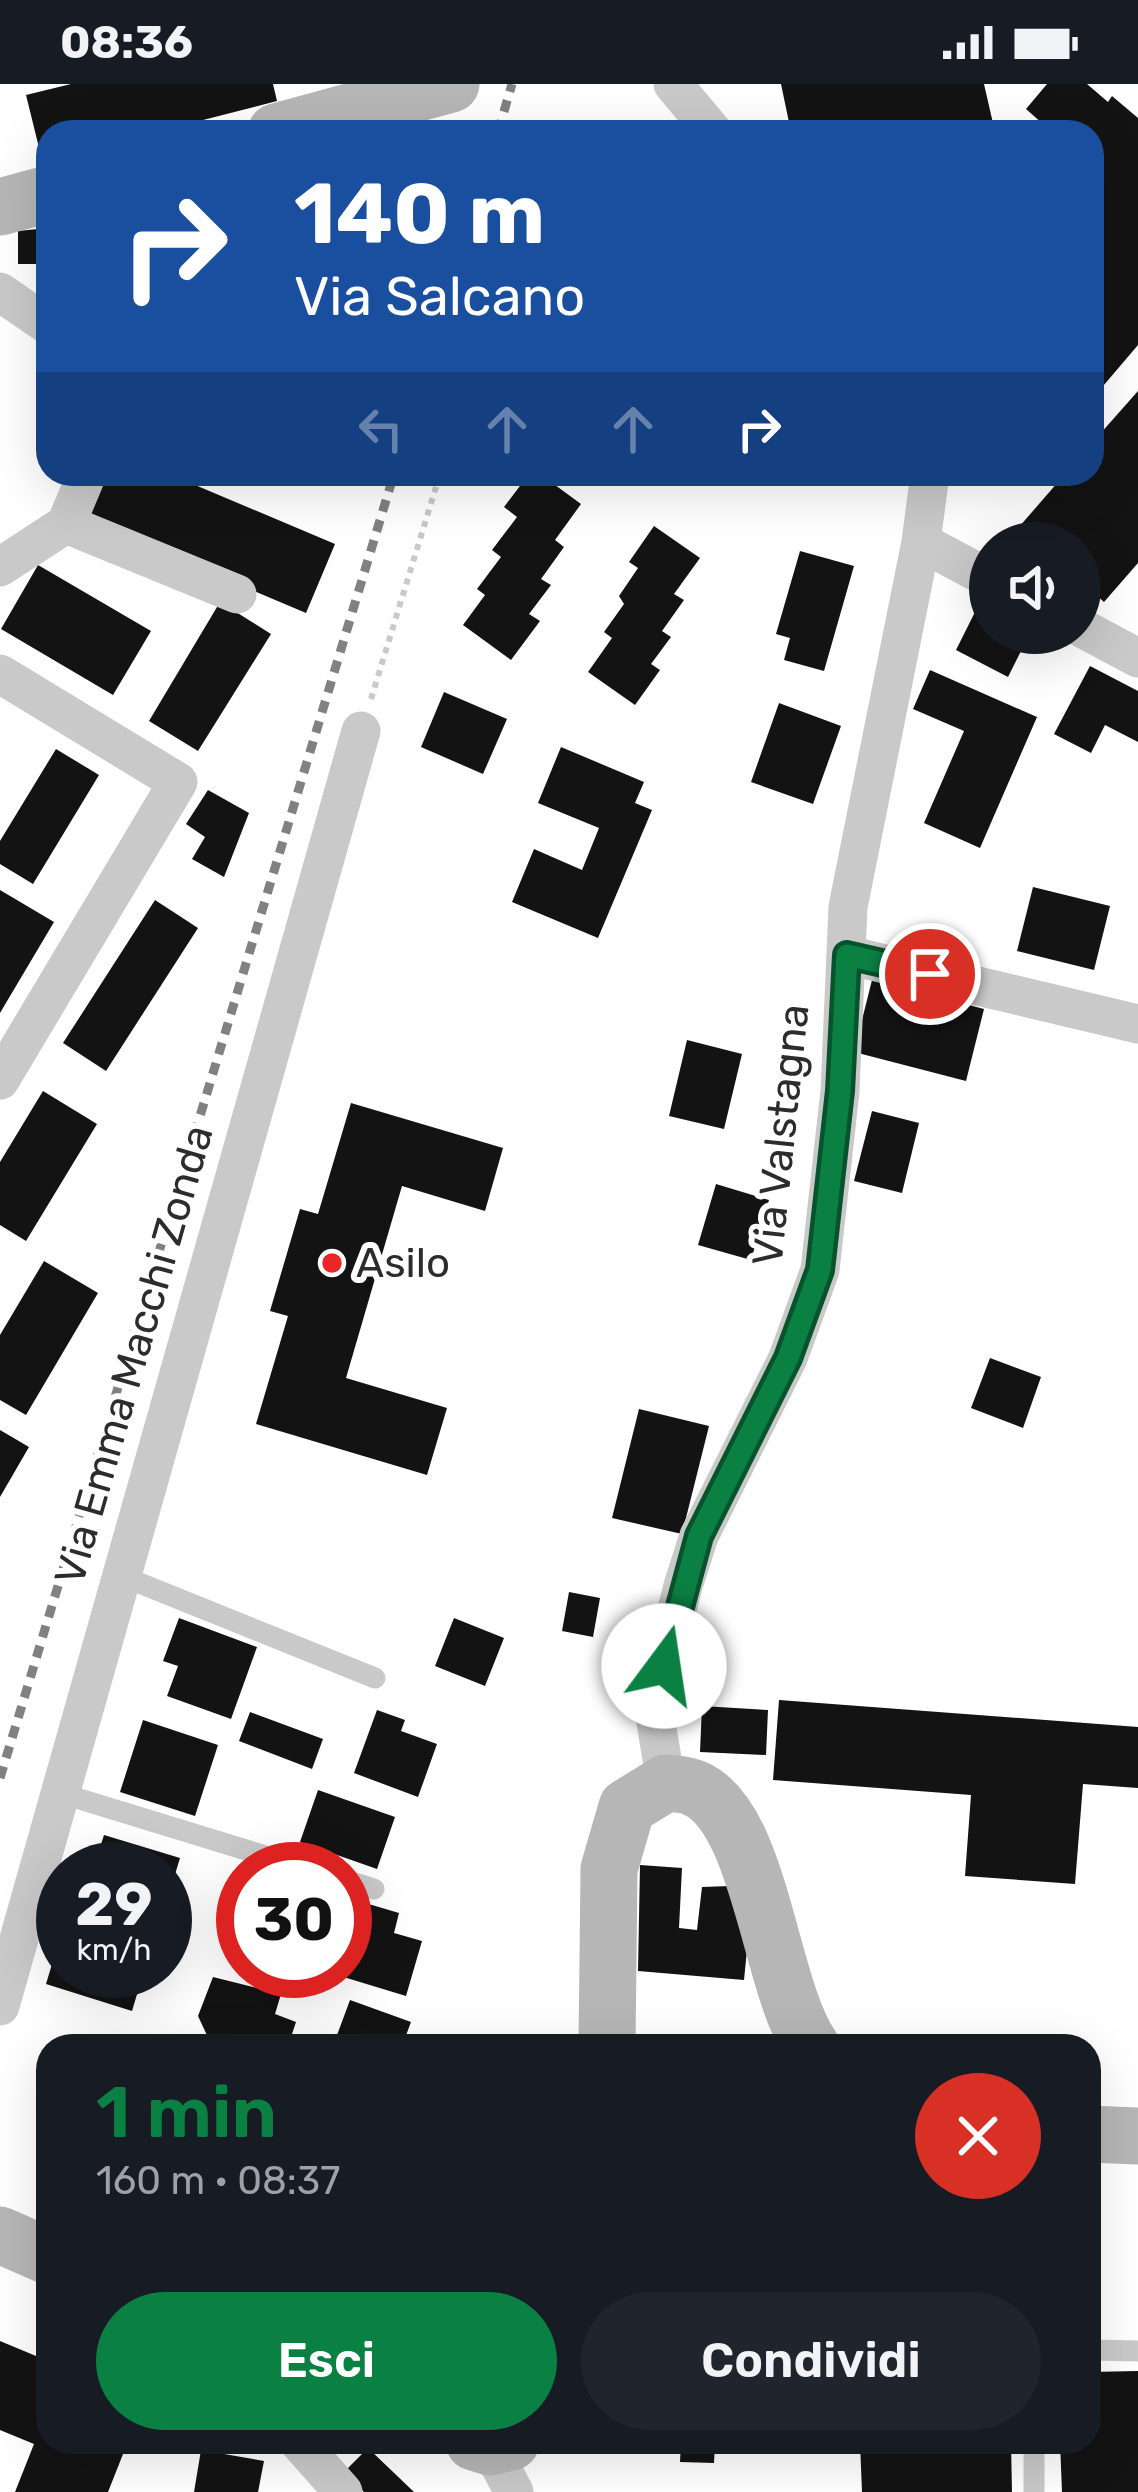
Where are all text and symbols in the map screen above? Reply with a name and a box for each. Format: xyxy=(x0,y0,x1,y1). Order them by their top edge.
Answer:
text: 08:36 xyxy=(60,16,193,69)
text: 140 m xyxy=(294,164,545,264)
icon: right xyxy=(96,168,252,324)
text: Via Salcano xyxy=(294,265,585,329)
icon: left xyxy=(348,396,414,462)
icon: ahead xyxy=(474,396,540,462)
icon: ahead xyxy=(600,396,666,462)
icon: right xyxy=(726,396,792,462)
map controls xyxy=(969,522,1101,654)
button: sound xyxy=(969,522,1101,654)
pin xyxy=(879,923,981,1025)
icon: arrive xyxy=(897,941,963,1007)
street label: Via Valstagna xyxy=(742,1002,820,1268)
street label: Via Emma Macchi Zonda xyxy=(44,1119,224,1591)
place label: Asilo xyxy=(356,1238,450,1288)
marker: Asilo xyxy=(319,1250,345,1276)
position arrow xyxy=(601,1603,727,1729)
speed limit sign: 30 xyxy=(216,1842,372,1998)
text: 29 xyxy=(75,1869,153,1940)
text: km/h xyxy=(77,1932,151,1968)
text: 1 min xyxy=(96,2070,277,2155)
button: close xyxy=(915,2073,1041,2199)
text: 160 m · 08:37 xyxy=(96,2158,340,2204)
button: Esci xyxy=(96,2292,557,2430)
button: Condividi xyxy=(581,2292,1041,2430)

